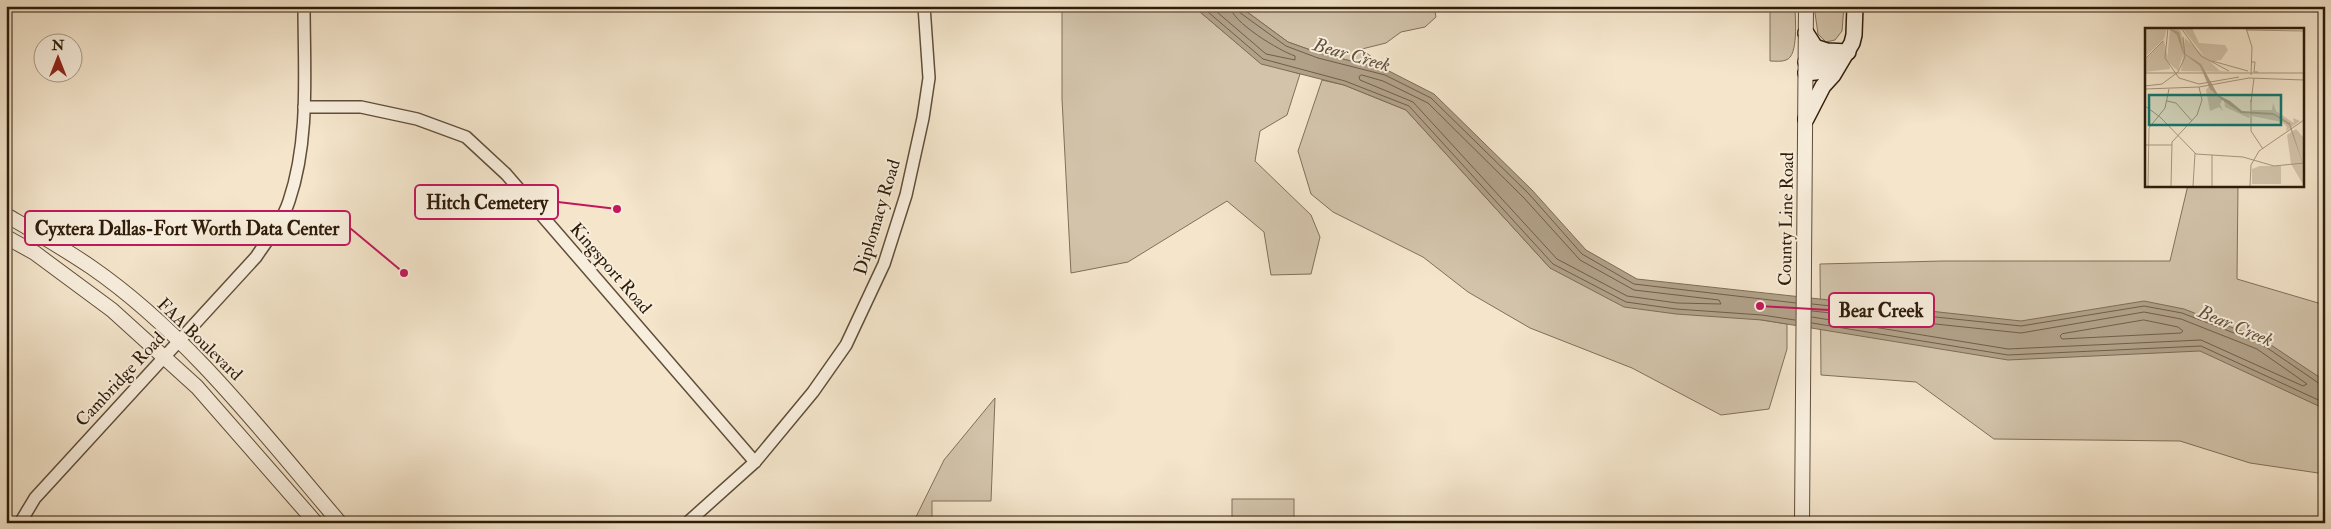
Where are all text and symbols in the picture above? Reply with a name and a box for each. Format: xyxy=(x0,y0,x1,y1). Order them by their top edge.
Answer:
inset map xyxy=(2145,28,2304,186)
north arrow xyxy=(32,32,82,82)
water label: Bear Creek xyxy=(1309,32,1393,77)
text: N xyxy=(51,37,65,54)
street label: County Line Road xyxy=(1774,152,1799,286)
street label: Diplomacy Road xyxy=(849,157,906,278)
callout: Hitch Cemetery xyxy=(415,185,558,219)
text: Hitch Cemetery xyxy=(426,191,549,216)
callout: Cyxtera Dallas-Fort Worth Data Center xyxy=(25,211,350,245)
text: Cyxtera Dallas-Fort Worth Data Center xyxy=(35,217,340,242)
street label: Kingsport Road xyxy=(565,218,657,319)
street label: FAA Boulevard xyxy=(152,293,247,386)
callout: Bear Creek xyxy=(1829,293,1934,327)
text: Bear Creek xyxy=(1838,299,1924,323)
water label: Bear Creek xyxy=(2194,299,2277,352)
street label: Cambridge Road xyxy=(71,327,170,432)

